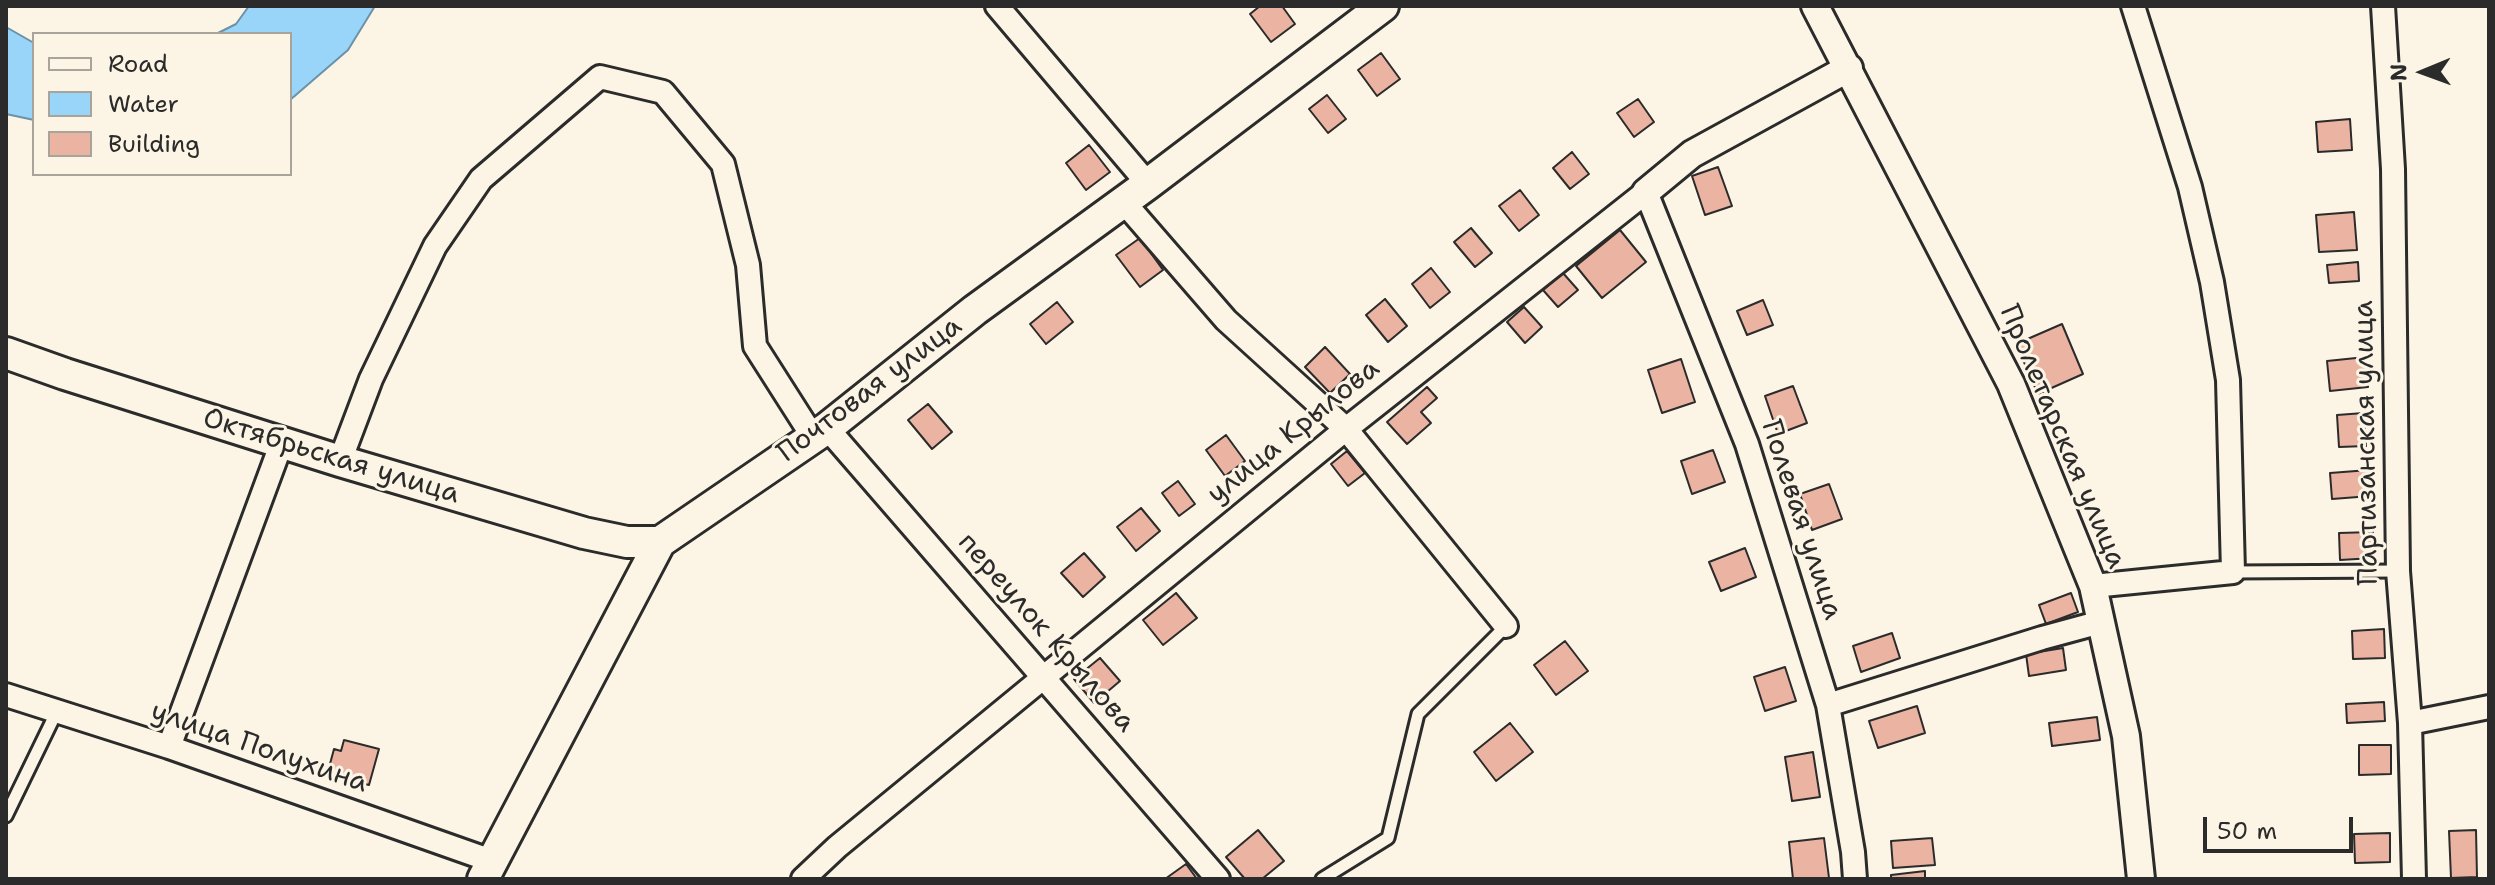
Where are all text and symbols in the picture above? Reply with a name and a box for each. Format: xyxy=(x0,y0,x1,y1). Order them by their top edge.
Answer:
legend xyxy=(32,32,292,176)
north arrow xyxy=(2383,32,2463,112)
text: Road xyxy=(108,48,168,80)
text: N xyxy=(2384,63,2413,81)
text: Water xyxy=(108,88,179,120)
text: Building xyxy=(108,128,200,160)
street label: Пролетарская улица xyxy=(1991,300,2133,574)
street label: Партизанская улица xyxy=(2348,300,2386,586)
street label: Почтовая улица xyxy=(771,310,969,470)
street label: улица Крылова xyxy=(1201,352,1387,512)
street label: Октябрьская улица xyxy=(199,402,463,512)
street label: Полевая улица xyxy=(1753,416,1849,624)
street label: переулок Крылова xyxy=(950,526,1142,740)
street label: улица Полухина xyxy=(146,695,372,801)
scale bar xyxy=(2207,801,2357,851)
text: 50 m xyxy=(2217,815,2277,847)

